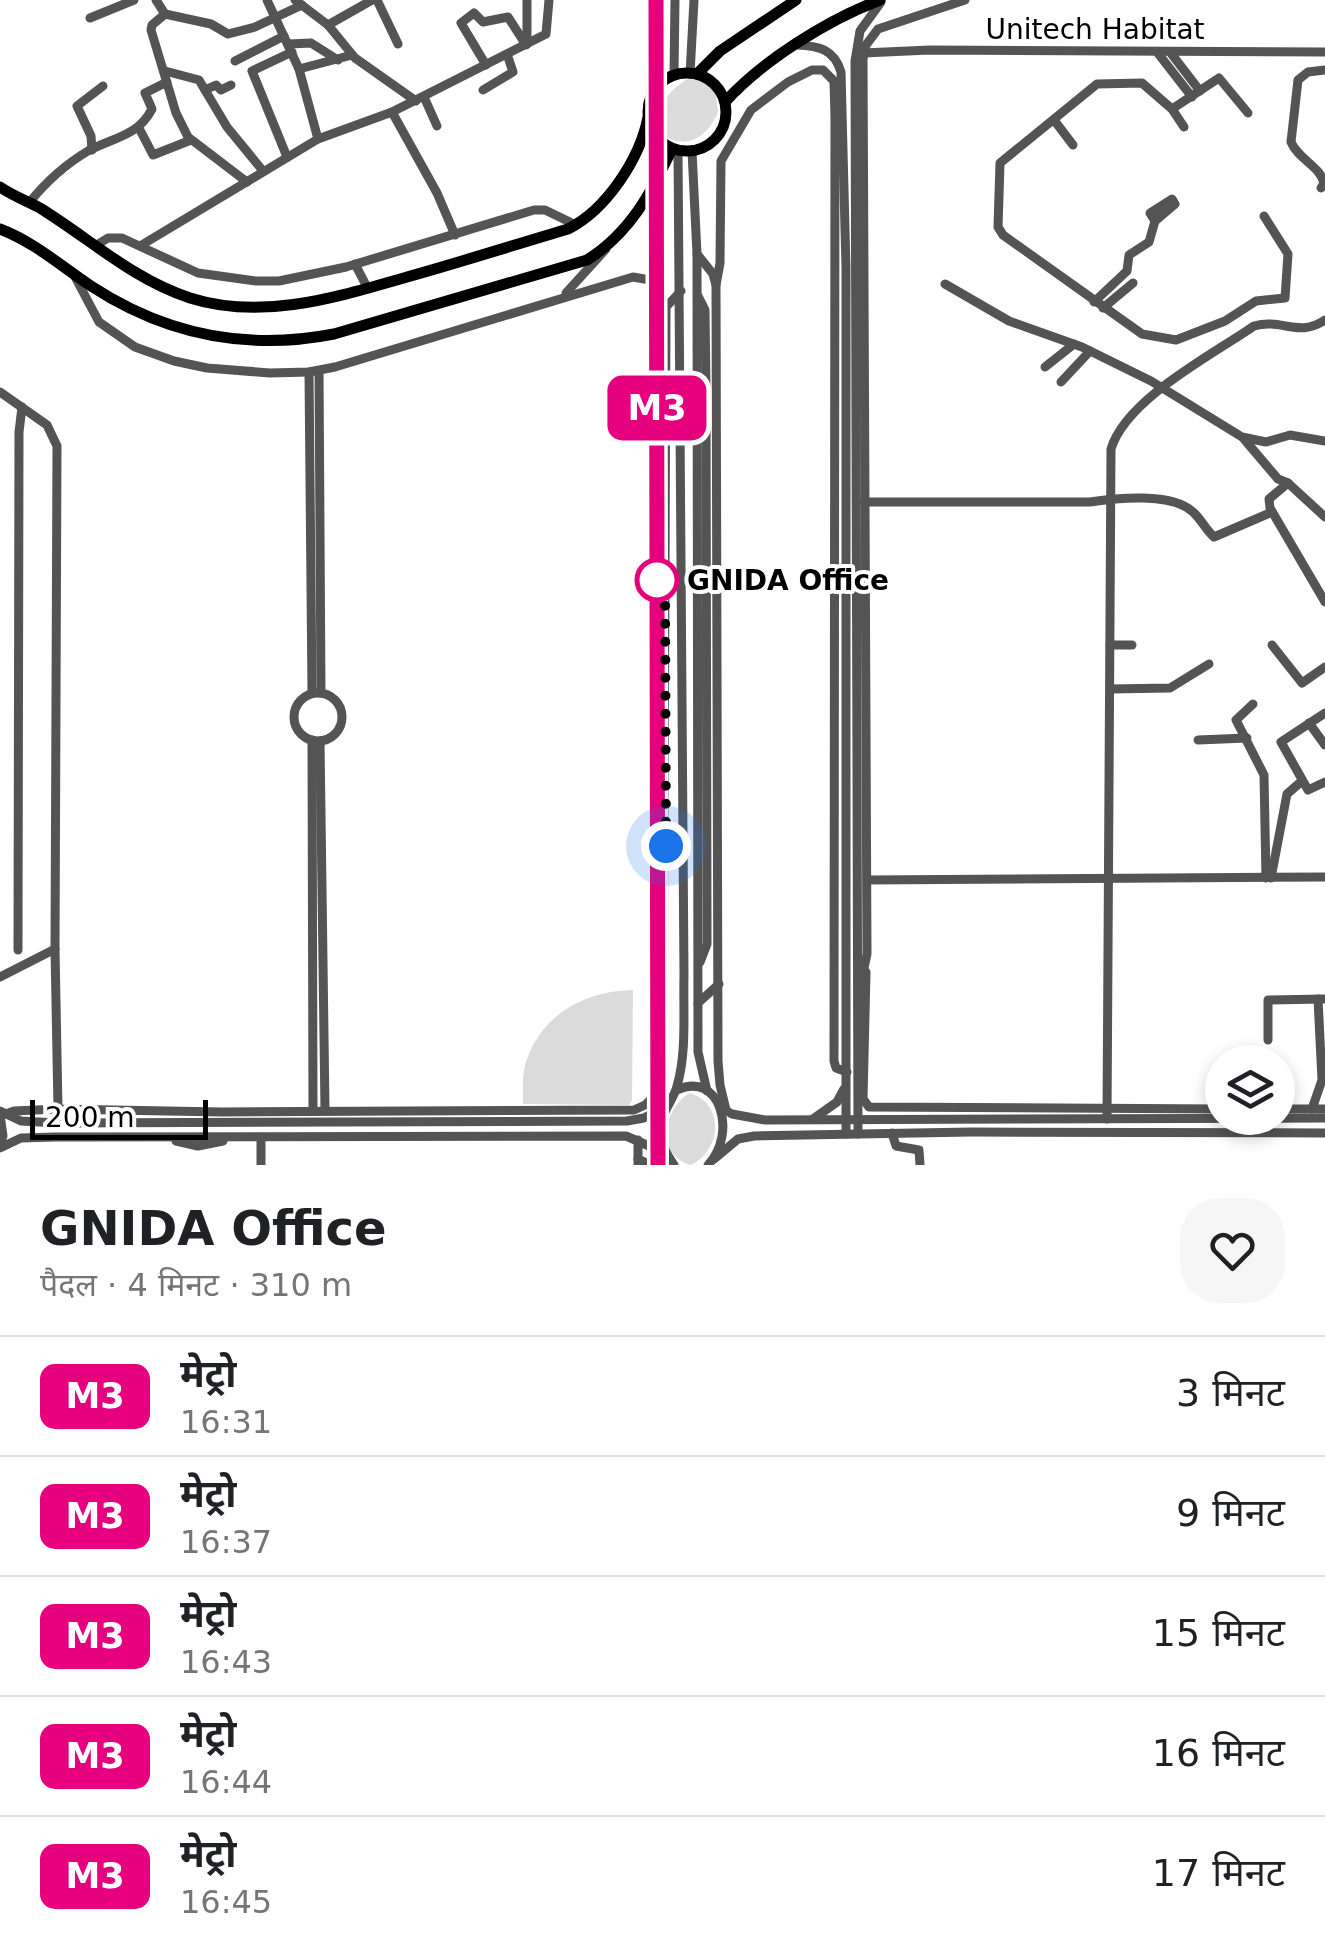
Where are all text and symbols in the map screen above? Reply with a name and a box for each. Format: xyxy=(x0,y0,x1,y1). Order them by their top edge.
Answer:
street label: Unitech Habitat xyxy=(985,13,1205,46)
line badge: M3 xyxy=(612,376,702,440)
text: M3 xyxy=(627,388,687,428)
marker: GNIDA Office xyxy=(636,559,678,601)
place label: GNIDA Office xyxy=(687,564,889,597)
your location xyxy=(641,821,691,871)
map controls xyxy=(1205,1045,1295,1135)
button: layers xyxy=(1205,1045,1295,1135)
scale bar xyxy=(30,1095,208,1140)
text: 200 m xyxy=(45,1101,135,1134)
button: heart xyxy=(1180,1198,1285,1303)
text: GNIDA Office xyxy=(40,1200,386,1256)
text: पैदल · 4 मिनट · 310 m xyxy=(40,1266,352,1304)
text: मेट्रो xyxy=(180,1352,236,1396)
text: 3 मिनट xyxy=(1176,1371,1285,1415)
text: M3 xyxy=(65,1376,125,1416)
text: 16:31 xyxy=(180,1403,272,1441)
text: मेट्रो xyxy=(180,1472,236,1516)
text: 9 मिनट xyxy=(1176,1491,1285,1535)
text: M3 xyxy=(65,1496,125,1536)
text: 16:37 xyxy=(180,1523,272,1561)
text: मेट्रो xyxy=(180,1592,236,1636)
text: 15 मिनट xyxy=(1152,1611,1285,1655)
text: M3 xyxy=(65,1616,125,1656)
text: 16:43 xyxy=(180,1643,272,1681)
text: मेट्रो xyxy=(180,1712,236,1756)
text: 16 मिनट xyxy=(1152,1731,1285,1775)
text: M3 xyxy=(65,1736,125,1776)
text: 16:44 xyxy=(180,1763,272,1801)
text: मेट्रो xyxy=(180,1832,236,1876)
text: 17 मिनट xyxy=(1152,1851,1285,1895)
text: M3 xyxy=(65,1856,125,1896)
text: 16:45 xyxy=(180,1883,272,1921)

